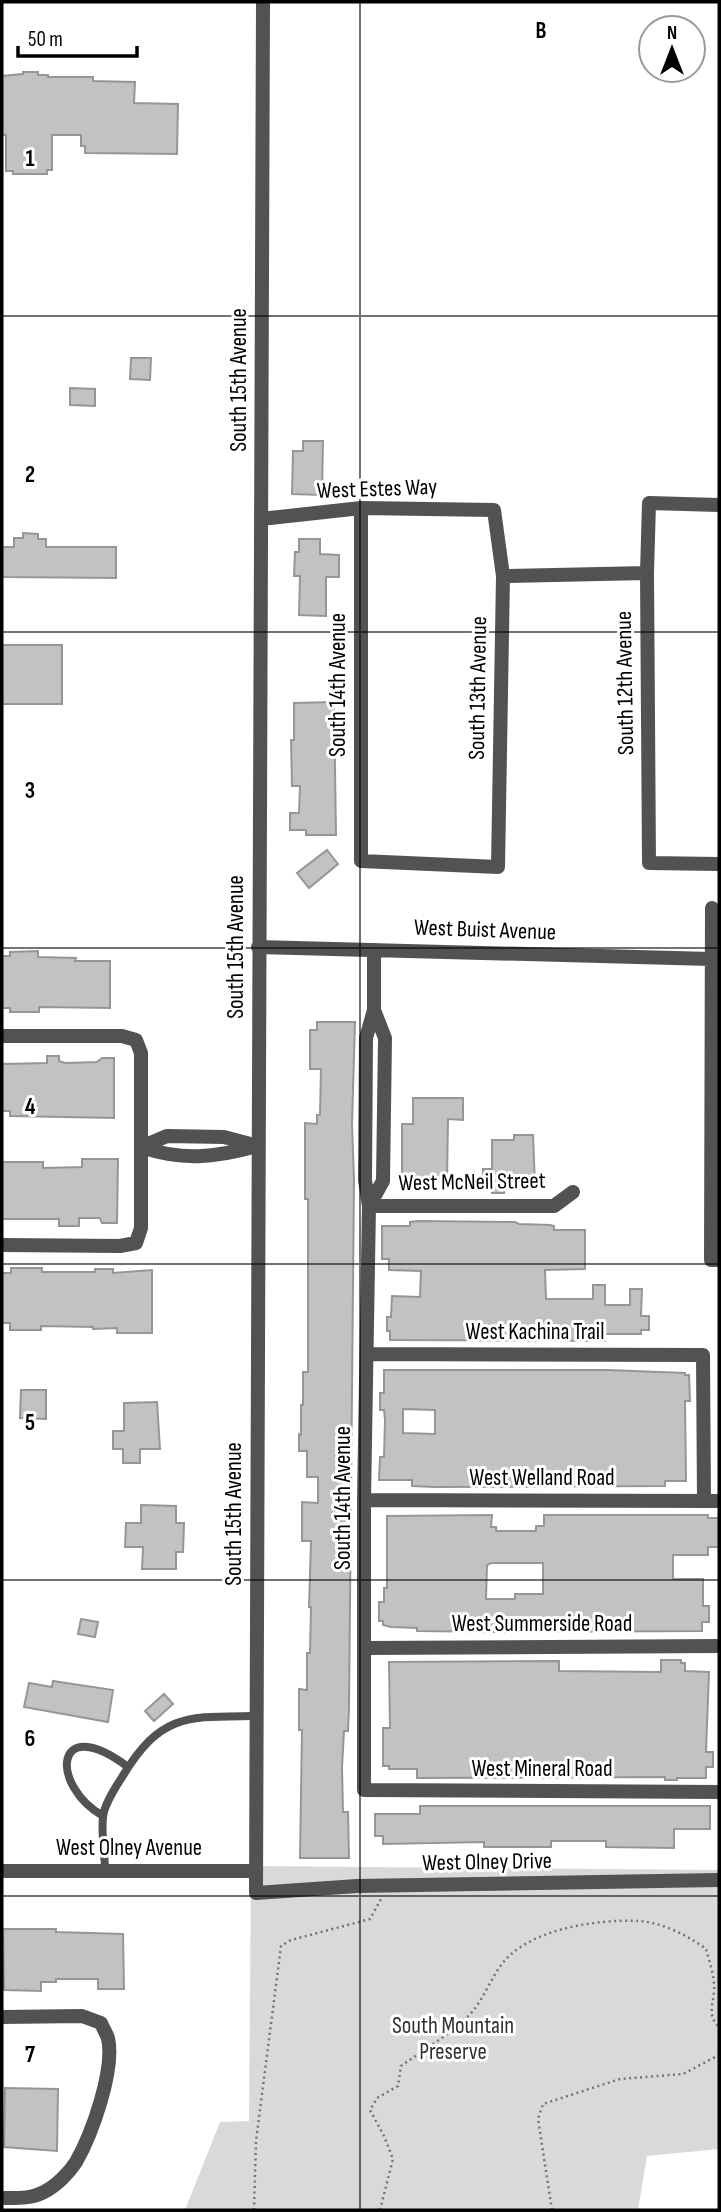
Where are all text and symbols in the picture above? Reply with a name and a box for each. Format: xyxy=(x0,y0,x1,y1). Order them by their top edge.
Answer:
scale bar xyxy=(18,14,136,58)
north arrow xyxy=(637,14,707,84)
text: B xyxy=(536,17,547,45)
text: N xyxy=(667,22,677,45)
text: 50 m xyxy=(28,27,63,52)
text: 1 xyxy=(25,145,35,173)
street label: South 15th Avenue xyxy=(225,308,253,452)
text: 2 xyxy=(25,461,35,489)
street label: West Estes Way xyxy=(316,473,438,505)
street label: South 12th Avenue xyxy=(610,611,640,755)
street label: South 14th Avenue xyxy=(324,613,352,757)
street label: South 13th Avenue xyxy=(463,616,493,760)
text: 3 xyxy=(25,777,35,805)
street label: South 15th Avenue xyxy=(222,875,250,1019)
street label: West Buist Avenue xyxy=(414,914,556,946)
text: 4 xyxy=(25,1093,36,1121)
street label: West McNeil Street xyxy=(398,1167,546,1197)
street label: West Kachina Trail xyxy=(466,1318,604,1346)
text: 5 xyxy=(25,1409,35,1437)
street label: South 14th Avenue xyxy=(329,1426,357,1570)
street label: South 15th Avenue xyxy=(220,1442,248,1586)
street label: West Welland Road xyxy=(469,1464,615,1492)
street label: West Summerside Road xyxy=(452,1610,632,1638)
text: 6 xyxy=(25,1725,35,1753)
street label: West Mineral Road xyxy=(471,1755,613,1783)
street label: West Olney Avenue xyxy=(56,1834,202,1862)
street label: West Olney Drive xyxy=(422,1847,552,1877)
park label: South Mountain Preserve xyxy=(392,2012,514,2066)
text: 7 xyxy=(25,2041,35,2069)

